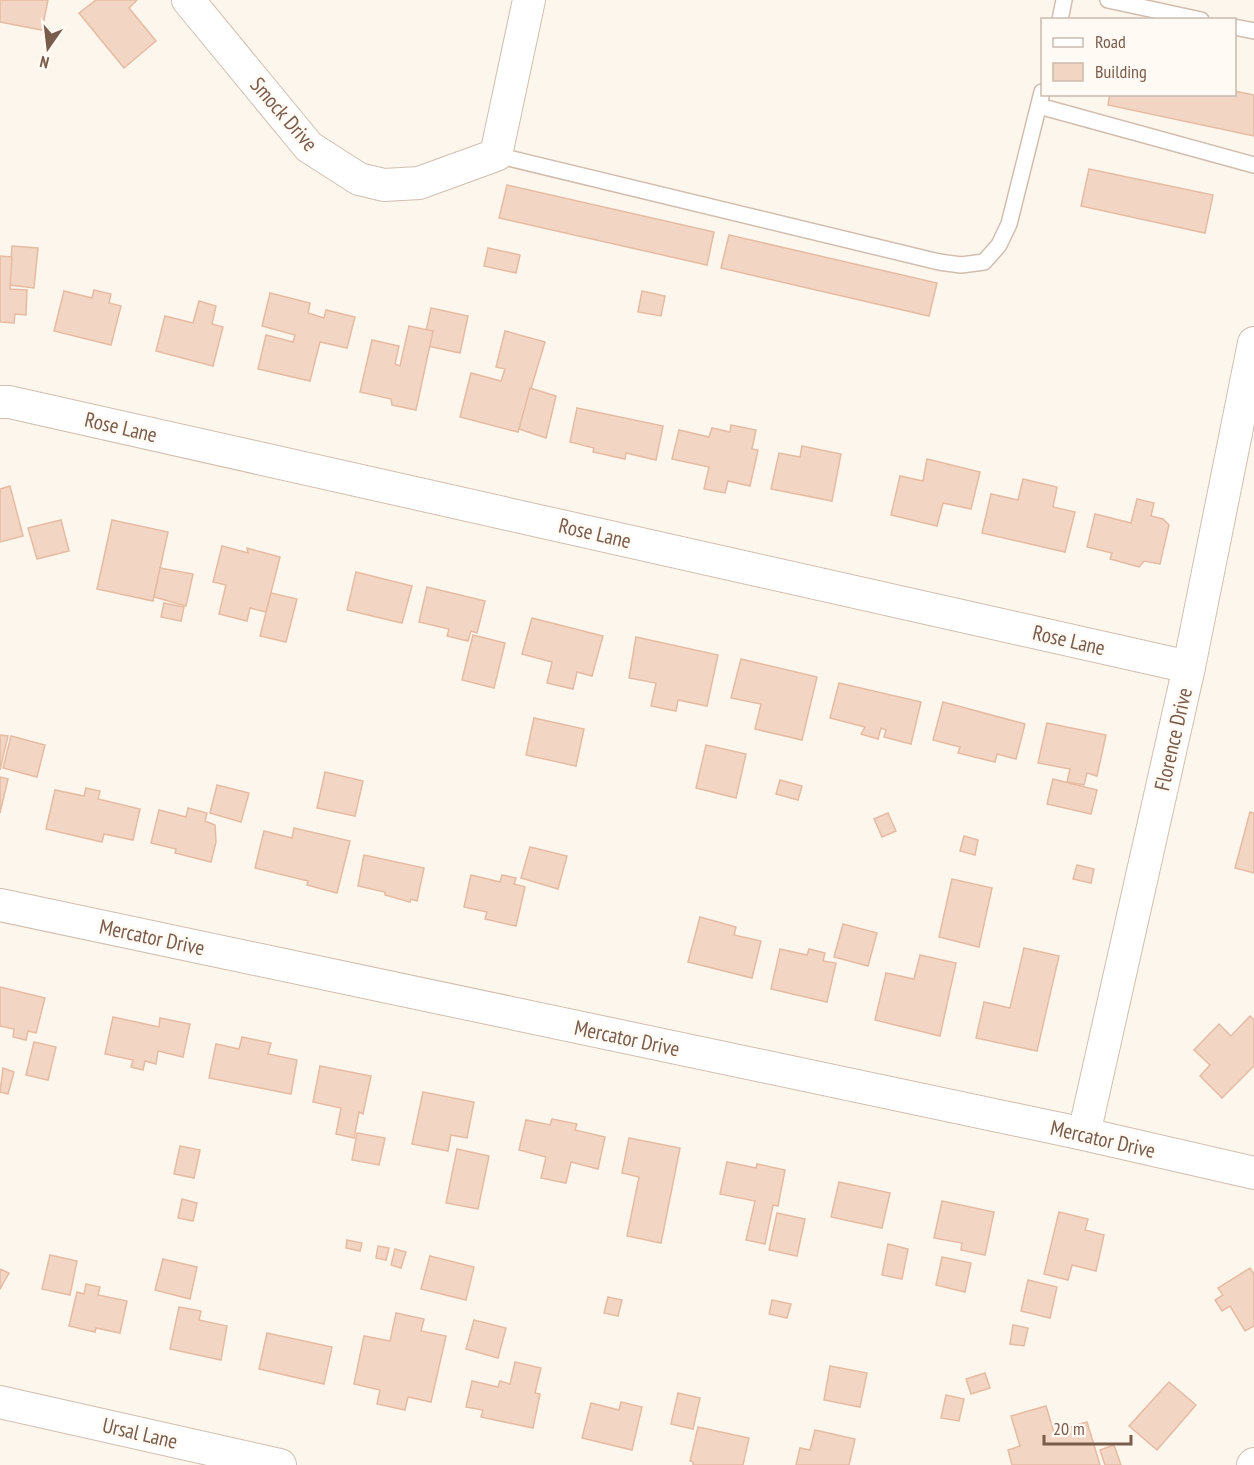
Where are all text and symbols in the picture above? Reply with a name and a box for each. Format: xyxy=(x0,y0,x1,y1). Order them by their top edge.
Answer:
north arrow xyxy=(18,18,78,78)
legend xyxy=(1041,18,1236,96)
text: Road xyxy=(1095,30,1126,53)
text: N xyxy=(38,52,51,73)
text: Building xyxy=(1095,60,1147,83)
street label: Smock Drive xyxy=(244,71,324,157)
street label: Rose Lane xyxy=(82,406,160,448)
street label: Rose Lane xyxy=(556,512,634,554)
street label: Rose Lane xyxy=(1030,619,1108,661)
street label: Florence Drive xyxy=(1148,685,1198,793)
street label: Mercator Drive xyxy=(97,913,207,961)
street label: Mercator Drive xyxy=(572,1014,682,1062)
street label: Mercator Drive xyxy=(1048,1114,1158,1164)
scale bar xyxy=(1044,1408,1131,1446)
street label: Ursal Lane xyxy=(100,1411,180,1455)
text: 20 m xyxy=(1053,1417,1085,1440)

